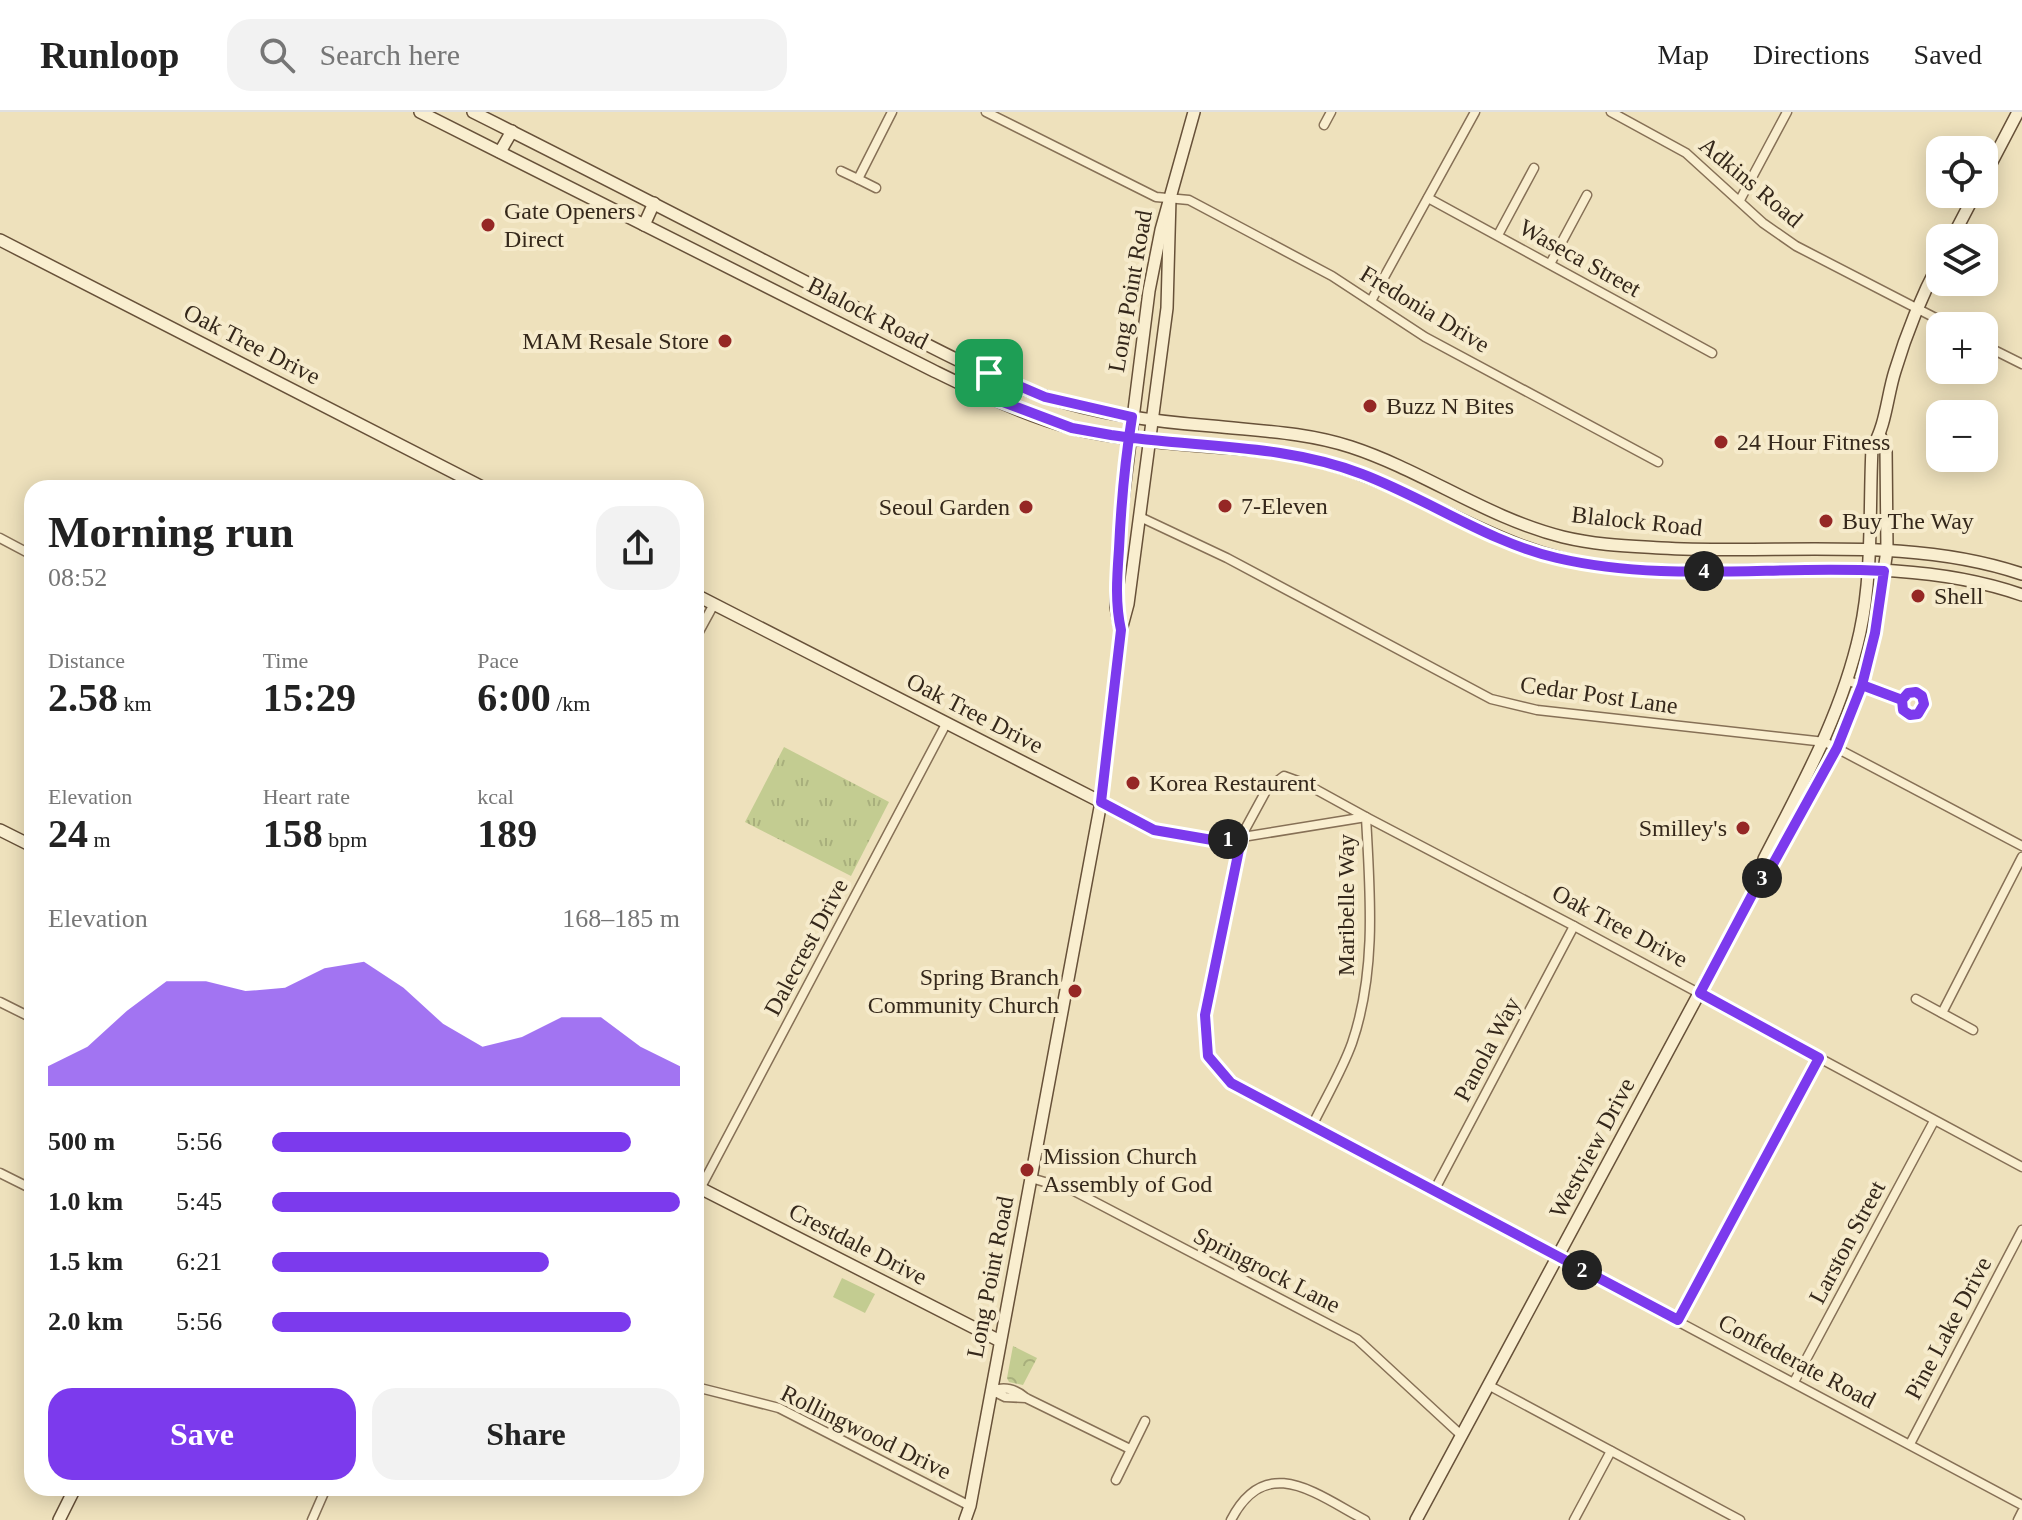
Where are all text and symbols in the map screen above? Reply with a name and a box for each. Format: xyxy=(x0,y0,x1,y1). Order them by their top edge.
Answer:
search box xyxy=(227,19,787,91)
icon: search xyxy=(255,33,299,77)
text: Runloop xyxy=(40,34,179,76)
text: Search here xyxy=(319,38,460,71)
text: Map xyxy=(1658,39,1709,70)
text: Directions xyxy=(1753,39,1870,70)
text: Saved xyxy=(1914,39,1982,70)
street label: Adkins Road xyxy=(1694,132,1808,232)
map controls xyxy=(1926,136,1998,472)
button: locate xyxy=(1926,136,1998,208)
place label: Gate Openers Direct xyxy=(504,198,635,252)
street label: Long Point Road xyxy=(1103,208,1157,374)
street label: Waseca Street xyxy=(1515,214,1645,302)
marker: Gate Openers Direct xyxy=(479,216,497,234)
button: layers xyxy=(1926,224,1998,296)
street label: Fredonia Drive xyxy=(1356,260,1494,358)
street label: Blalock Road xyxy=(804,272,932,354)
street label: Oak Tree Drive xyxy=(180,299,324,389)
button: + xyxy=(1926,312,1998,384)
place label: MAM Resale Store xyxy=(522,328,709,354)
marker: MAM Resale Store xyxy=(716,332,734,350)
pin xyxy=(955,339,1023,407)
icon: arrive xyxy=(967,351,1011,395)
place label: Buzz N Bites xyxy=(1386,393,1514,419)
marker: Buzz N Bites xyxy=(1361,397,1379,415)
button: − xyxy=(1926,400,1998,472)
place label: 24 Hour Fitness xyxy=(1737,429,1890,455)
marker: 24 Hour Fitness xyxy=(1712,433,1730,451)
place label: 7-Eleven xyxy=(1241,493,1328,519)
place label: Seoul Garden xyxy=(879,494,1010,520)
marker: 7-Eleven xyxy=(1216,497,1234,515)
marker: Seoul Garden xyxy=(1017,498,1035,516)
street label: Blalock Road xyxy=(1570,501,1704,541)
button: share xyxy=(596,506,680,590)
text: Morning run xyxy=(48,508,294,557)
place label: Buy The Way xyxy=(1842,508,1974,534)
marker: Buy The Way xyxy=(1817,512,1835,530)
pin: 4 xyxy=(1684,551,1724,591)
text: 4 xyxy=(1699,558,1710,583)
text: 08:52 xyxy=(48,563,107,592)
place label: Shell xyxy=(1934,583,1984,609)
marker: Shell xyxy=(1909,587,1927,605)
text: Distance xyxy=(48,648,125,673)
text: Time xyxy=(263,648,308,673)
text: Pace xyxy=(477,648,519,673)
street label: Oak Tree Drive xyxy=(903,668,1047,758)
street label: Cedar Post Lane xyxy=(1519,671,1679,719)
text: 2.58 xyxy=(48,675,118,720)
text: 15:29 xyxy=(263,675,356,720)
text: 6:00 xyxy=(477,675,551,720)
text: km xyxy=(118,691,152,716)
text: /km xyxy=(551,691,590,716)
place label: Korea Restaurent xyxy=(1149,770,1317,796)
marker: Korea Restaurent xyxy=(1124,774,1142,792)
text: Elevation xyxy=(48,784,132,809)
text: Heart rate xyxy=(263,784,350,809)
text: kcal xyxy=(477,784,514,809)
text: 24 xyxy=(48,811,88,856)
text: 158 xyxy=(263,811,323,856)
text: 189 xyxy=(477,811,537,856)
place label: Smilley's xyxy=(1639,815,1727,841)
pin: 1 xyxy=(1208,819,1248,859)
marker: Smilley's xyxy=(1734,819,1752,837)
text: 1 xyxy=(1223,826,1234,851)
text: m xyxy=(88,827,111,852)
text: bpm xyxy=(323,827,367,852)
street label: Maribelle Way xyxy=(1333,834,1359,976)
pin: 3 xyxy=(1742,858,1782,898)
text: 3 xyxy=(1757,865,1768,890)
street label: Dalecrest Drive xyxy=(759,874,853,1020)
street label: Oak Tree Drive xyxy=(1548,879,1692,973)
text: Elevation xyxy=(48,904,148,933)
text: 168–185 m xyxy=(562,904,680,933)
place label: Spring Branch Community Church xyxy=(868,964,1059,1018)
marker: Spring Branch Community Church xyxy=(1066,982,1084,1000)
street label: Panola Way xyxy=(1449,992,1525,1106)
street label: Westview Drive xyxy=(1544,1074,1640,1222)
text: 500 m xyxy=(48,1127,115,1156)
text: 5:56 xyxy=(176,1127,222,1156)
place label: Mission Church Assembly of God xyxy=(1043,1143,1212,1197)
marker: Mission Church Assembly of God xyxy=(1018,1161,1036,1179)
street label: Larston Street xyxy=(1804,1176,1890,1308)
text: 1.0 km xyxy=(48,1187,123,1216)
text: 5:45 xyxy=(176,1187,222,1216)
street label: Long Point Road xyxy=(962,1194,1018,1360)
street label: Crestdale Drive xyxy=(785,1198,931,1290)
street label: Springrock Lane xyxy=(1190,1222,1344,1318)
text: 1.5 km xyxy=(48,1247,123,1276)
text: 6:21 xyxy=(176,1247,222,1276)
pin: 2 xyxy=(1562,1250,1602,1290)
street label: Pine Lake Drive xyxy=(1900,1252,1996,1404)
text: 2 xyxy=(1577,1257,1588,1282)
text: 2.0 km xyxy=(48,1307,123,1336)
text: 5:56 xyxy=(176,1307,222,1336)
street label: Confederate Road xyxy=(1714,1309,1880,1413)
street label: Rollingwood Drive xyxy=(777,1380,955,1484)
button: Save xyxy=(48,1388,356,1480)
button: Share xyxy=(372,1388,680,1480)

